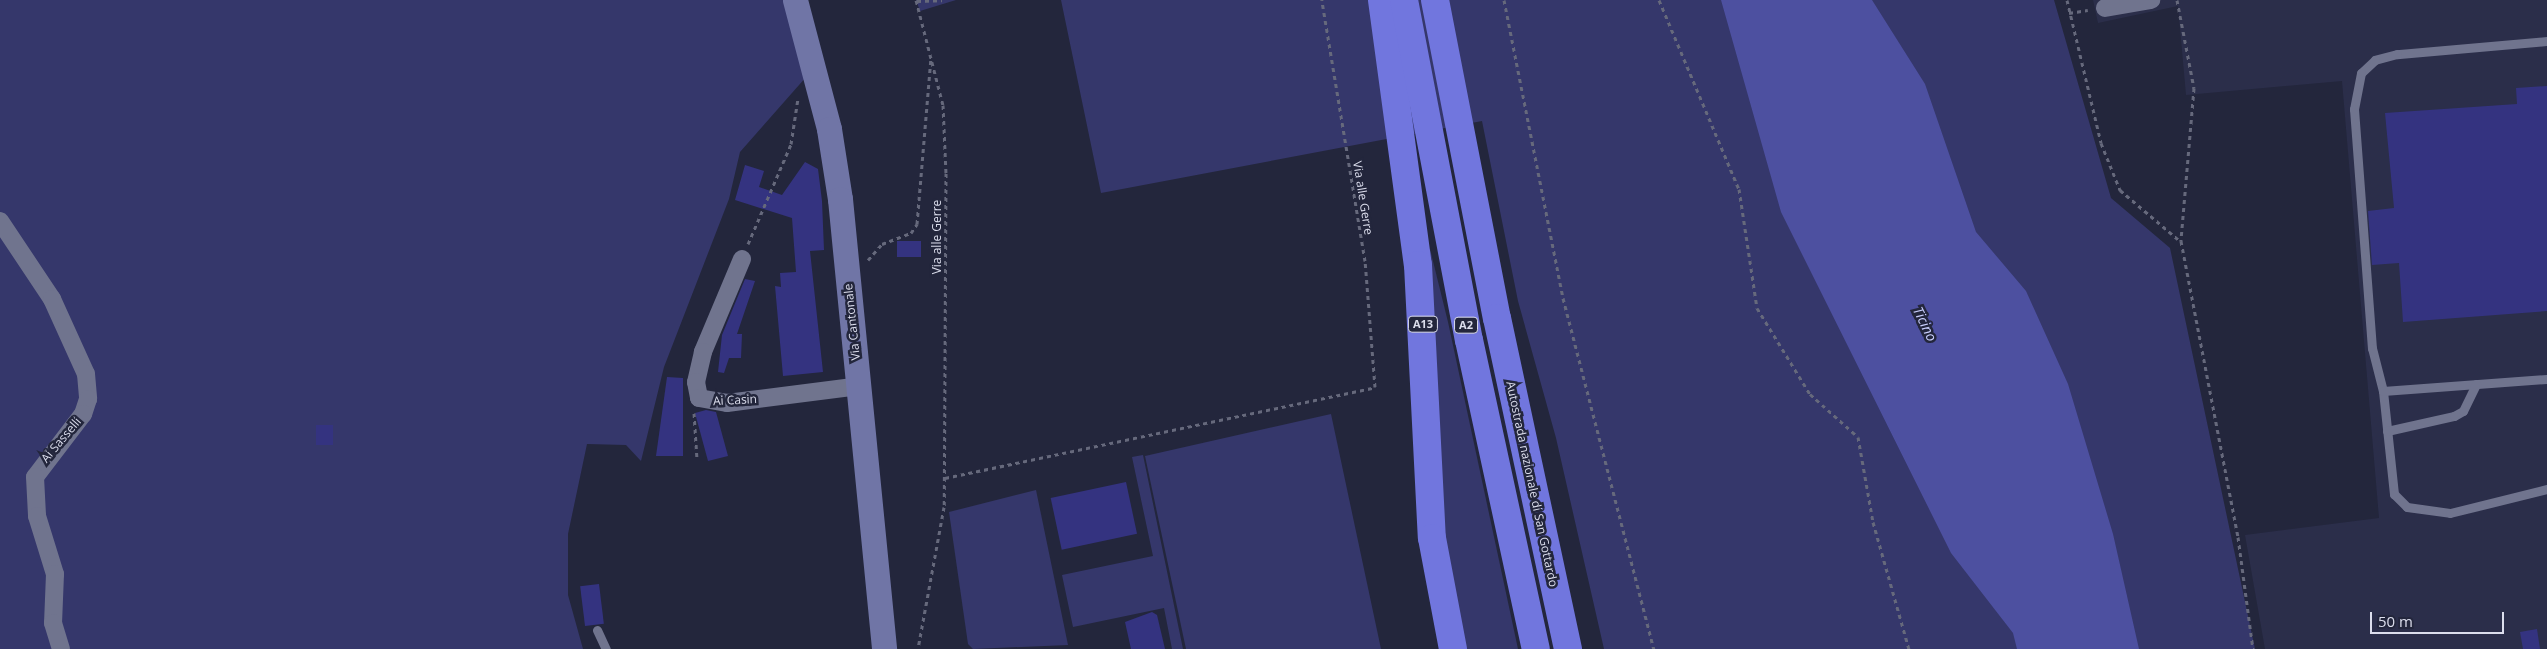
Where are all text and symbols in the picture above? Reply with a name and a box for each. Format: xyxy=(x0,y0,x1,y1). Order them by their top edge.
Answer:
street label: Via alle Gerre xyxy=(1350,160,1376,236)
street label: Via alle Gerre xyxy=(930,200,944,274)
street label: Via Cantonale xyxy=(841,283,863,361)
water label: Ticino xyxy=(1909,304,1941,344)
road number: A13 xyxy=(1407,316,1439,332)
road number: A2 xyxy=(1454,316,1478,334)
street label: Autostrada nazionale di San Gottardo xyxy=(1503,380,1561,588)
street label: Ai Casin xyxy=(713,392,757,408)
street label: Ai Sasselli xyxy=(38,415,84,465)
scale bar xyxy=(2372,602,2506,634)
text: 50 m xyxy=(2378,611,2413,631)

